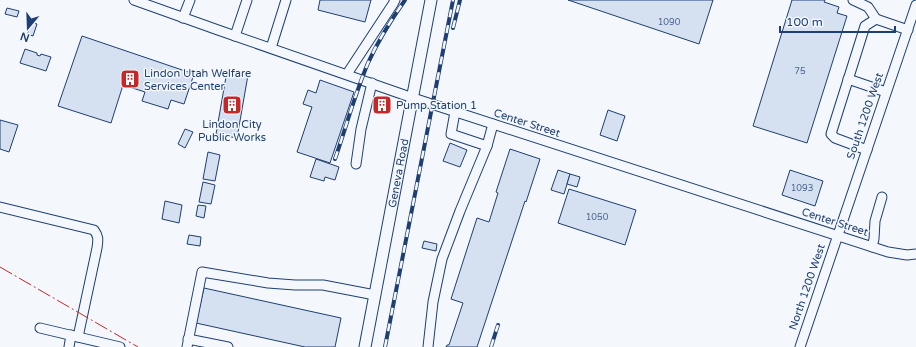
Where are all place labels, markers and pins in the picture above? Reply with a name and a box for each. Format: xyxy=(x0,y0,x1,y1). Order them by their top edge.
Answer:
place label: Lindon Utah Welfare Services Center xyxy=(144,67,251,93)
building icon: Lindon Utah Welfare Services Center xyxy=(119,68,141,90)
building icon: Lindon City Public Works xyxy=(221,94,243,116)
building icon: Pump Station 1 xyxy=(371,94,393,116)
place label: Pump Station 1 xyxy=(396,99,477,112)
place label: Lindon City Public Works xyxy=(198,118,266,144)

